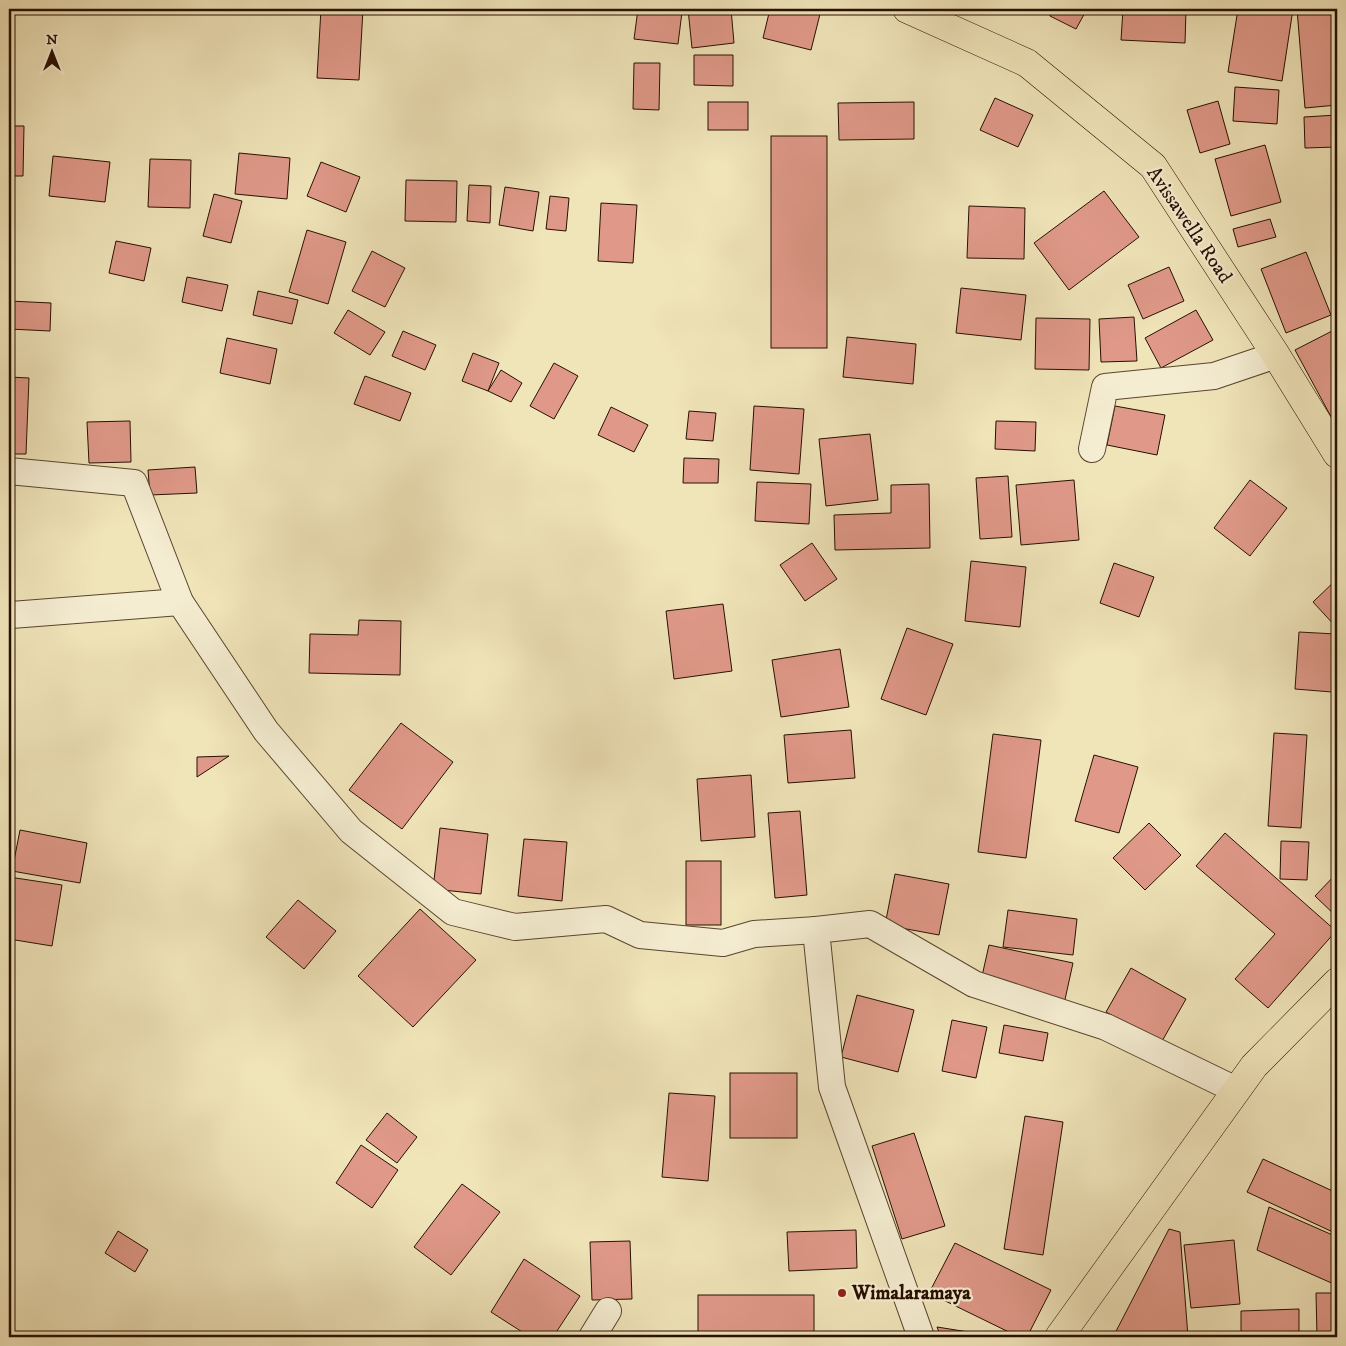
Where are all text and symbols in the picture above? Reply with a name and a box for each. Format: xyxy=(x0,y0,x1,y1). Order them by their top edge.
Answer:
north arrow xyxy=(28,28,78,78)
text: N xyxy=(46,31,58,49)
street label: Avissawella Road xyxy=(1141,162,1237,288)
place label: Wimalaramaya xyxy=(851,1281,971,1306)
marker: Wimalaramaya xyxy=(836,1287,848,1299)

